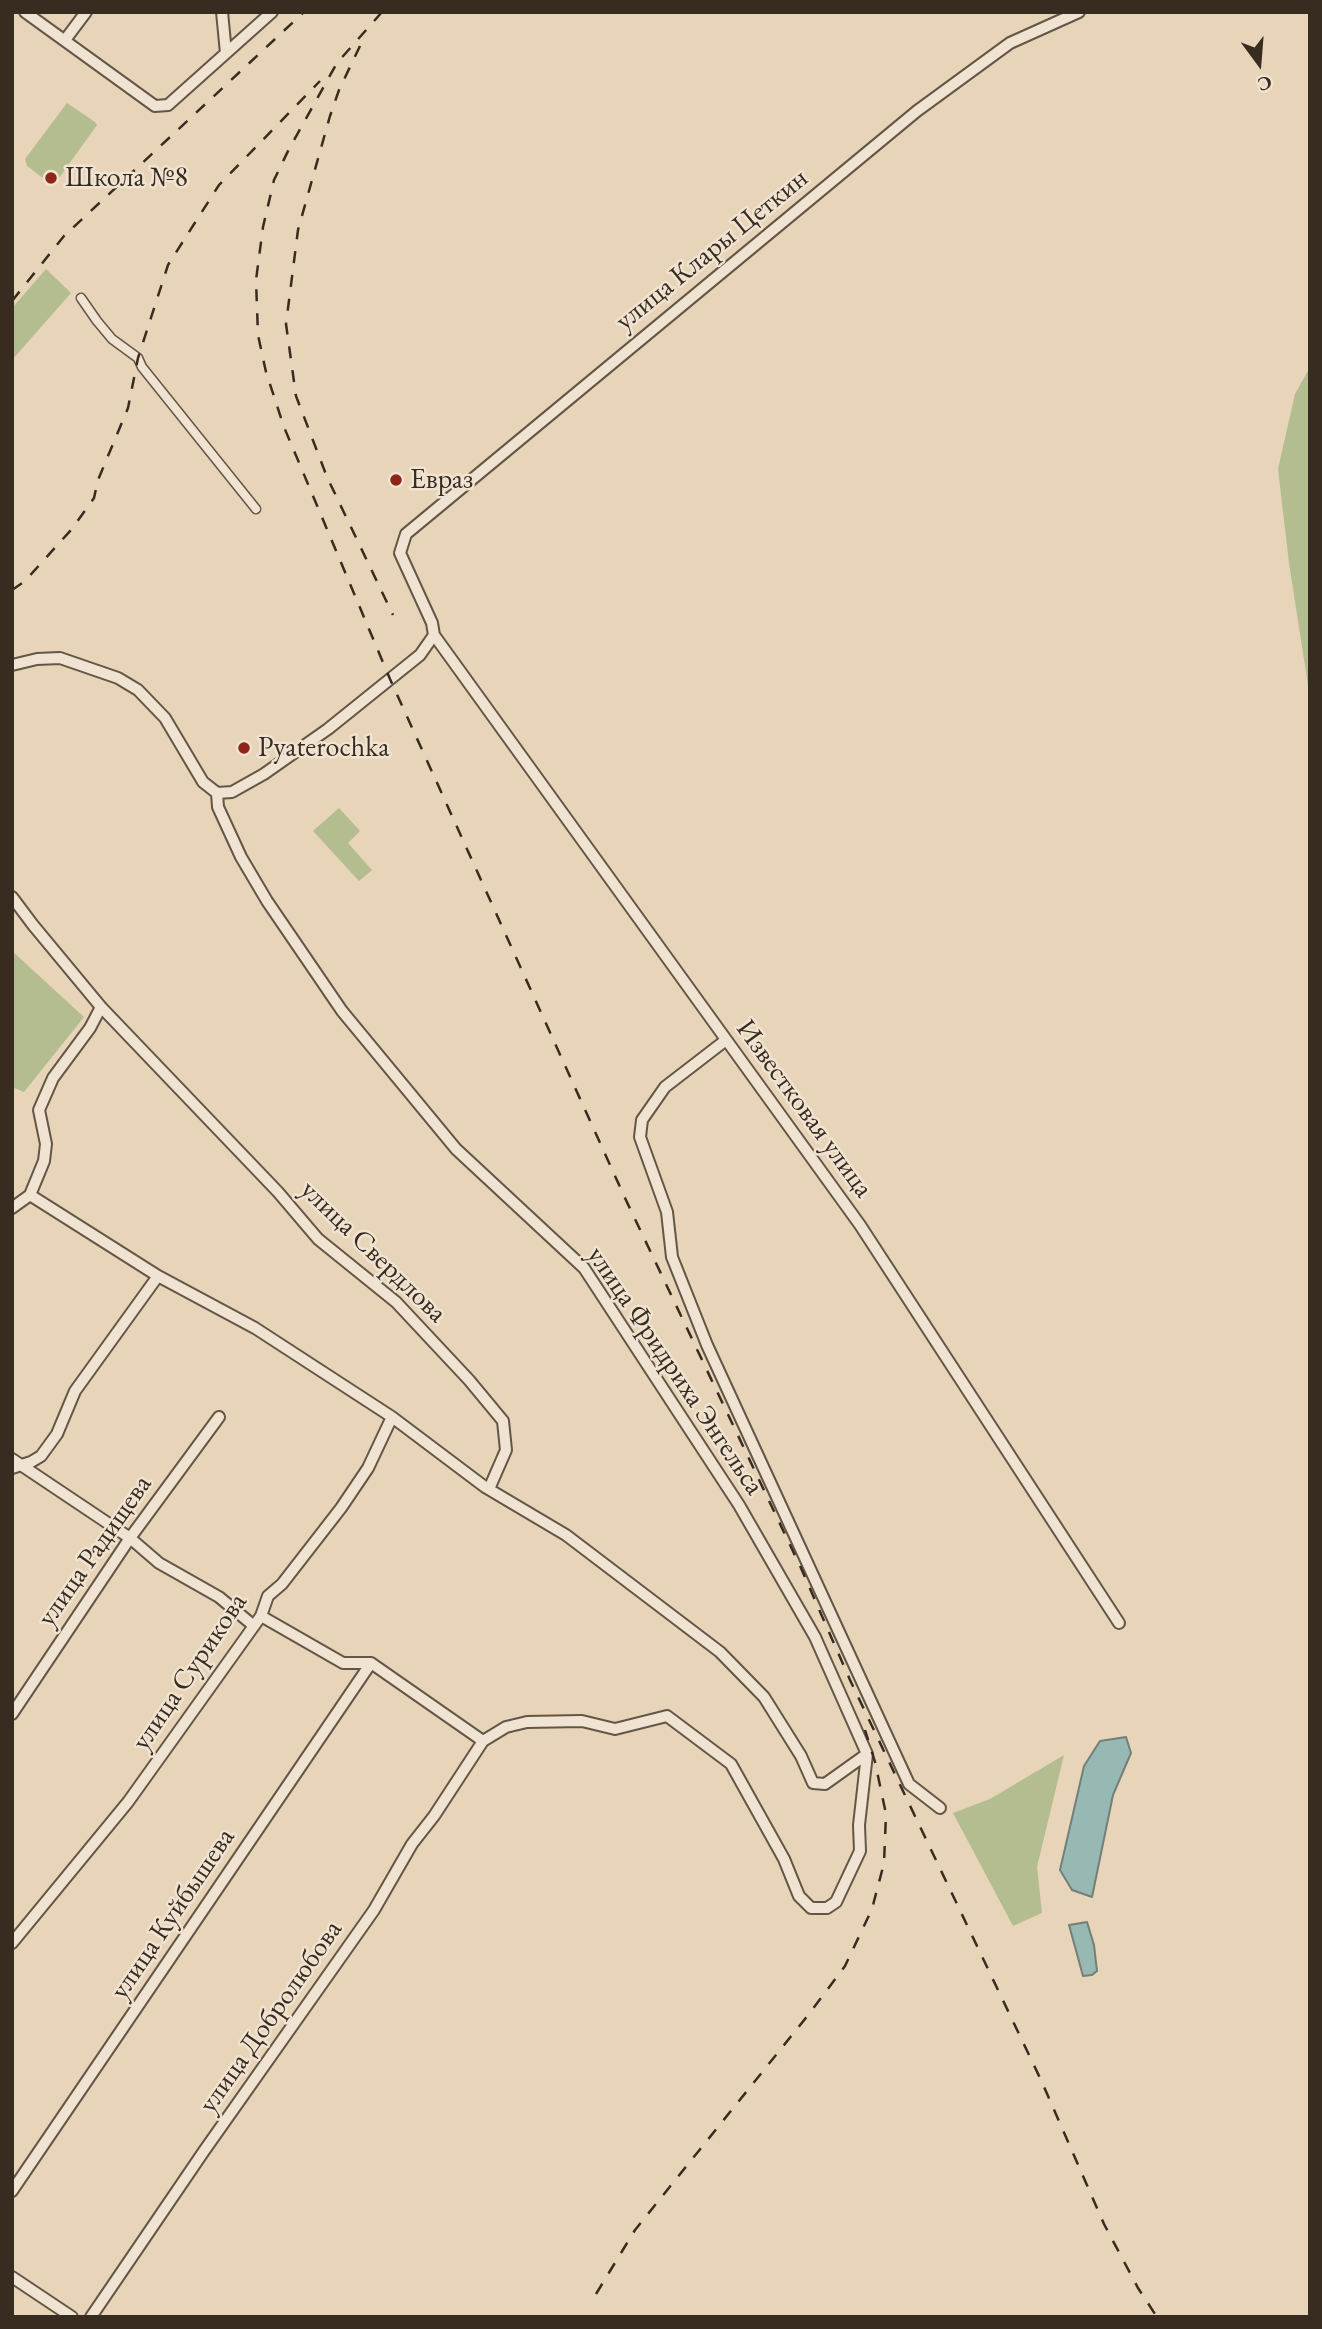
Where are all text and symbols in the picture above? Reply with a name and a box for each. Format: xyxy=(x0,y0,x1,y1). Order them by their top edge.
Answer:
north arrow xyxy=(1224,28,1294,98)
text: С xyxy=(1255,70,1275,98)
place label: Школа №8 xyxy=(65,161,188,195)
street label: улица Клары Цеткин xyxy=(609,162,815,338)
marker: Школа №8 xyxy=(43,170,59,186)
place label: Евраз xyxy=(410,463,473,497)
marker: Евраз xyxy=(388,472,404,488)
place label: Pyaterochka xyxy=(258,731,390,765)
marker: Pyaterochka xyxy=(236,740,252,756)
street label: Известковая улица xyxy=(728,1013,880,1205)
street label: улица Свердлова xyxy=(293,1174,453,1330)
street label: улица Фридриха Энгельса xyxy=(579,1240,771,1502)
street label: улица Радищева xyxy=(30,1469,160,1633)
street label: улица Сурикова xyxy=(125,1587,255,1757)
street label: улица Куйбышева xyxy=(103,1822,243,2006)
street label: улица Добролюбова xyxy=(192,1914,350,2120)

